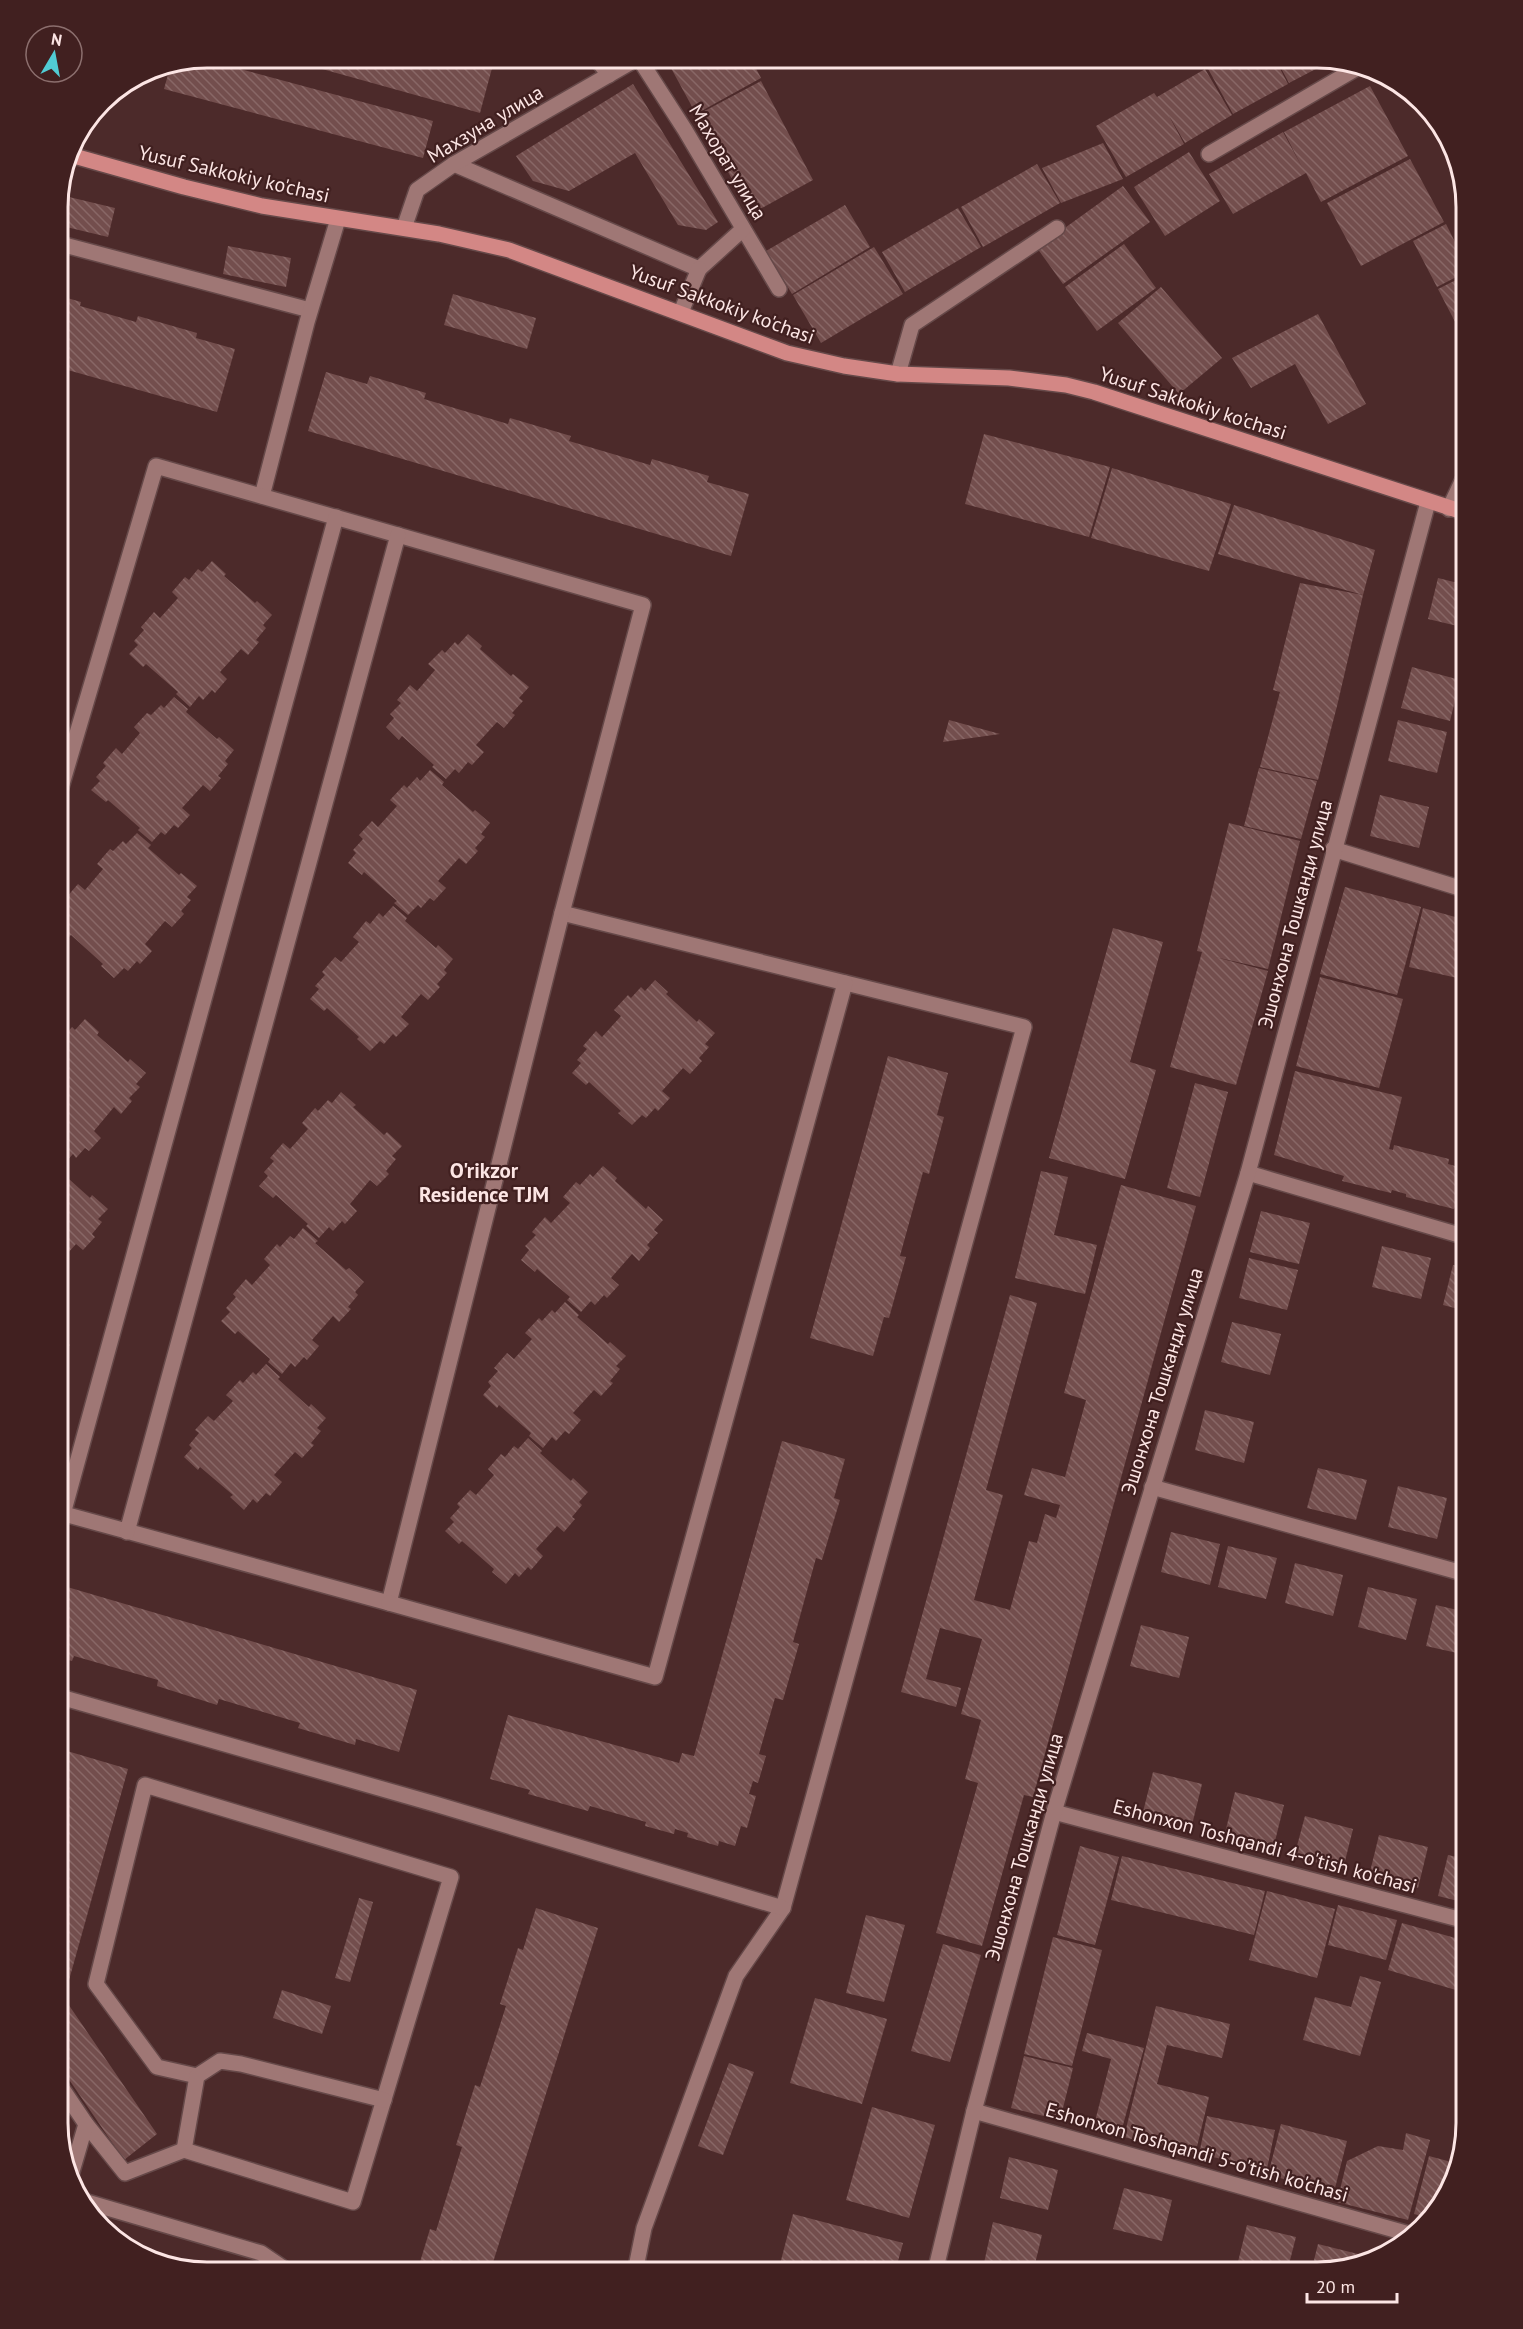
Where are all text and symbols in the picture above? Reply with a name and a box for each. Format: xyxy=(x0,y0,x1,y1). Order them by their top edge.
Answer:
north arrow xyxy=(24,24,84,84)
text: N xyxy=(50,28,64,50)
street label: Махзуна улица xyxy=(422,79,548,169)
street label: Махорат улица xyxy=(683,99,773,225)
street label: Yusuf Sakkokiy ko'chasi xyxy=(136,139,332,209)
street label: Yusuf Sakkokiy ko'chasi xyxy=(626,258,818,350)
street label: Yusuf Sakkokiy ko'chasi xyxy=(1096,360,1290,446)
street label: Эшонхона Тошканди улица xyxy=(1252,797,1338,1031)
district label: O'rikzor Residence TJM xyxy=(419,1157,549,1208)
street label: Эшонхона Тошканди улица xyxy=(1115,1264,1209,1498)
street label: Эшонхона Тошканди улица xyxy=(979,1730,1069,1964)
street label: Eshonxon Toshqandi 4-o'tish ko'chasi xyxy=(1110,1793,1420,1899)
street label: Eshonxon Toshqandi 5-o'tish ko'chasi xyxy=(1043,2096,1351,2208)
scale bar xyxy=(1307,2266,1397,2304)
text: 20 m xyxy=(1316,2275,1355,2298)

